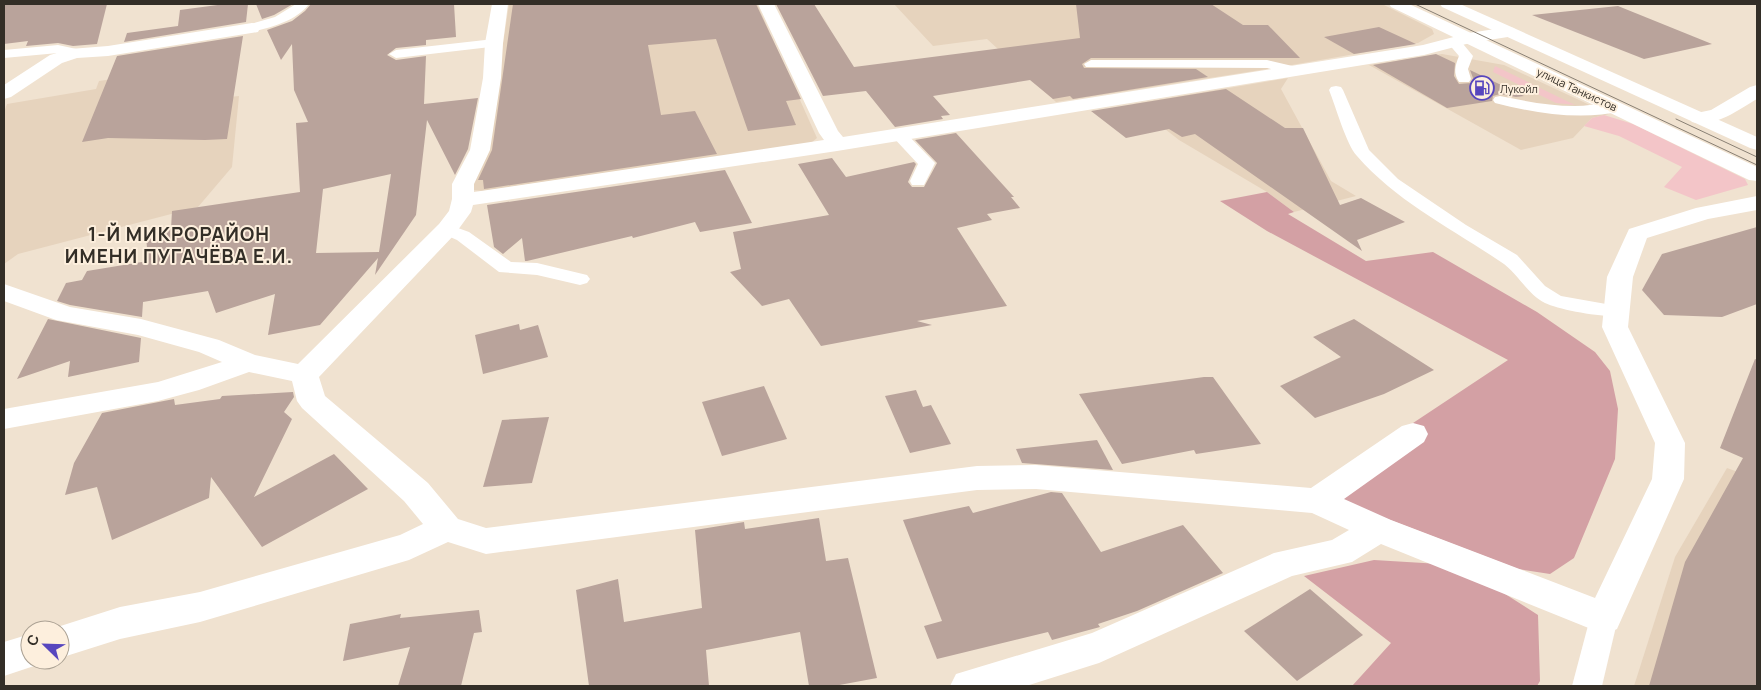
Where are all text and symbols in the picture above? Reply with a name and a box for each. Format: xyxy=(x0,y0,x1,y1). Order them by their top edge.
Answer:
street label: улица Танкистов xyxy=(1534,64,1620,114)
fuel station icon: Лукойл xyxy=(1469,75,1495,101)
place label: Лукойл xyxy=(1500,81,1538,96)
district label: 1-Й МИКРОРАЙОН ИМЕНИ ПУГАЧЁВА Е.И. xyxy=(65,221,293,269)
north arrow xyxy=(20,620,70,670)
text: С xyxy=(22,631,43,648)

